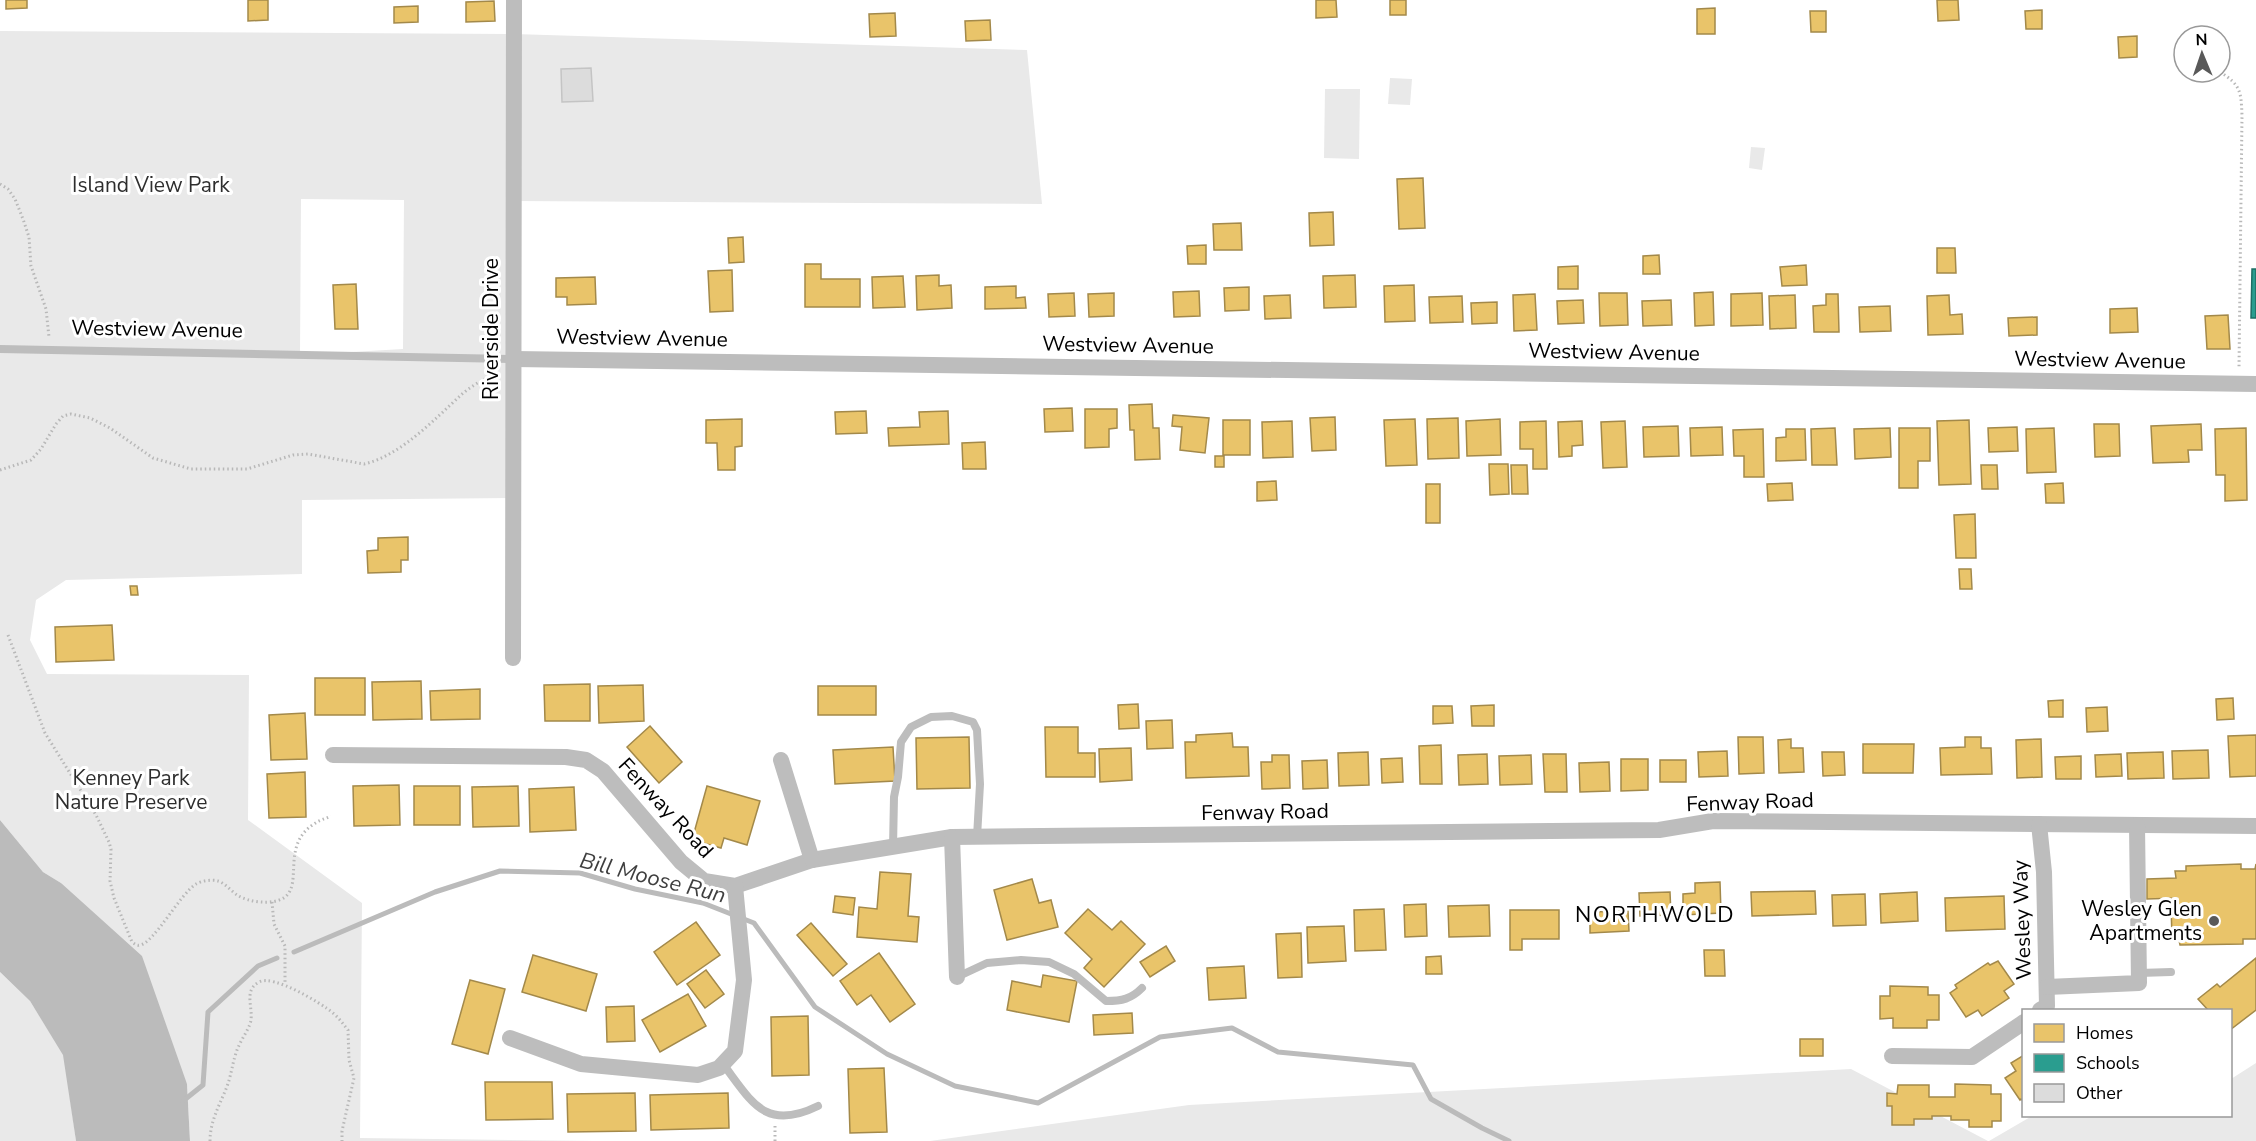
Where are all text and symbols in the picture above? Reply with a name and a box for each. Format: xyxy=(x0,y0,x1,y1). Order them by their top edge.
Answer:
north arrow xyxy=(2172,24,2232,84)
text: N xyxy=(2195,29,2208,51)
park label: Island View Park xyxy=(72,171,230,199)
street label: Riverside Drive xyxy=(477,258,505,400)
street label: Westview Avenue xyxy=(71,314,243,344)
street label: Westview Avenue xyxy=(556,323,728,353)
street label: Westview Avenue xyxy=(1042,330,1214,360)
street label: Westview Avenue xyxy=(1528,337,1700,367)
street label: Westview Avenue xyxy=(2014,345,2186,375)
street label: Fenway Road xyxy=(612,752,720,864)
park label: Kenney Park Nature Preserve xyxy=(55,764,207,816)
street label: Fenway Road xyxy=(1686,786,1814,818)
street label: Fenway Road xyxy=(1201,797,1329,827)
water label: Bill Moose Run xyxy=(577,845,729,911)
street label: Wesley Way xyxy=(2006,859,2038,981)
place label: Wesley Glen Apartments xyxy=(2081,895,2202,947)
district label: NORTHWOLD xyxy=(1575,900,1735,930)
marker: Wesley Glen Apartments xyxy=(2207,914,2221,928)
legend xyxy=(2022,1009,2232,1117)
text: Homes xyxy=(2076,1021,2133,1045)
text: Schools xyxy=(2076,1051,2140,1075)
text: Other xyxy=(2076,1081,2123,1105)

